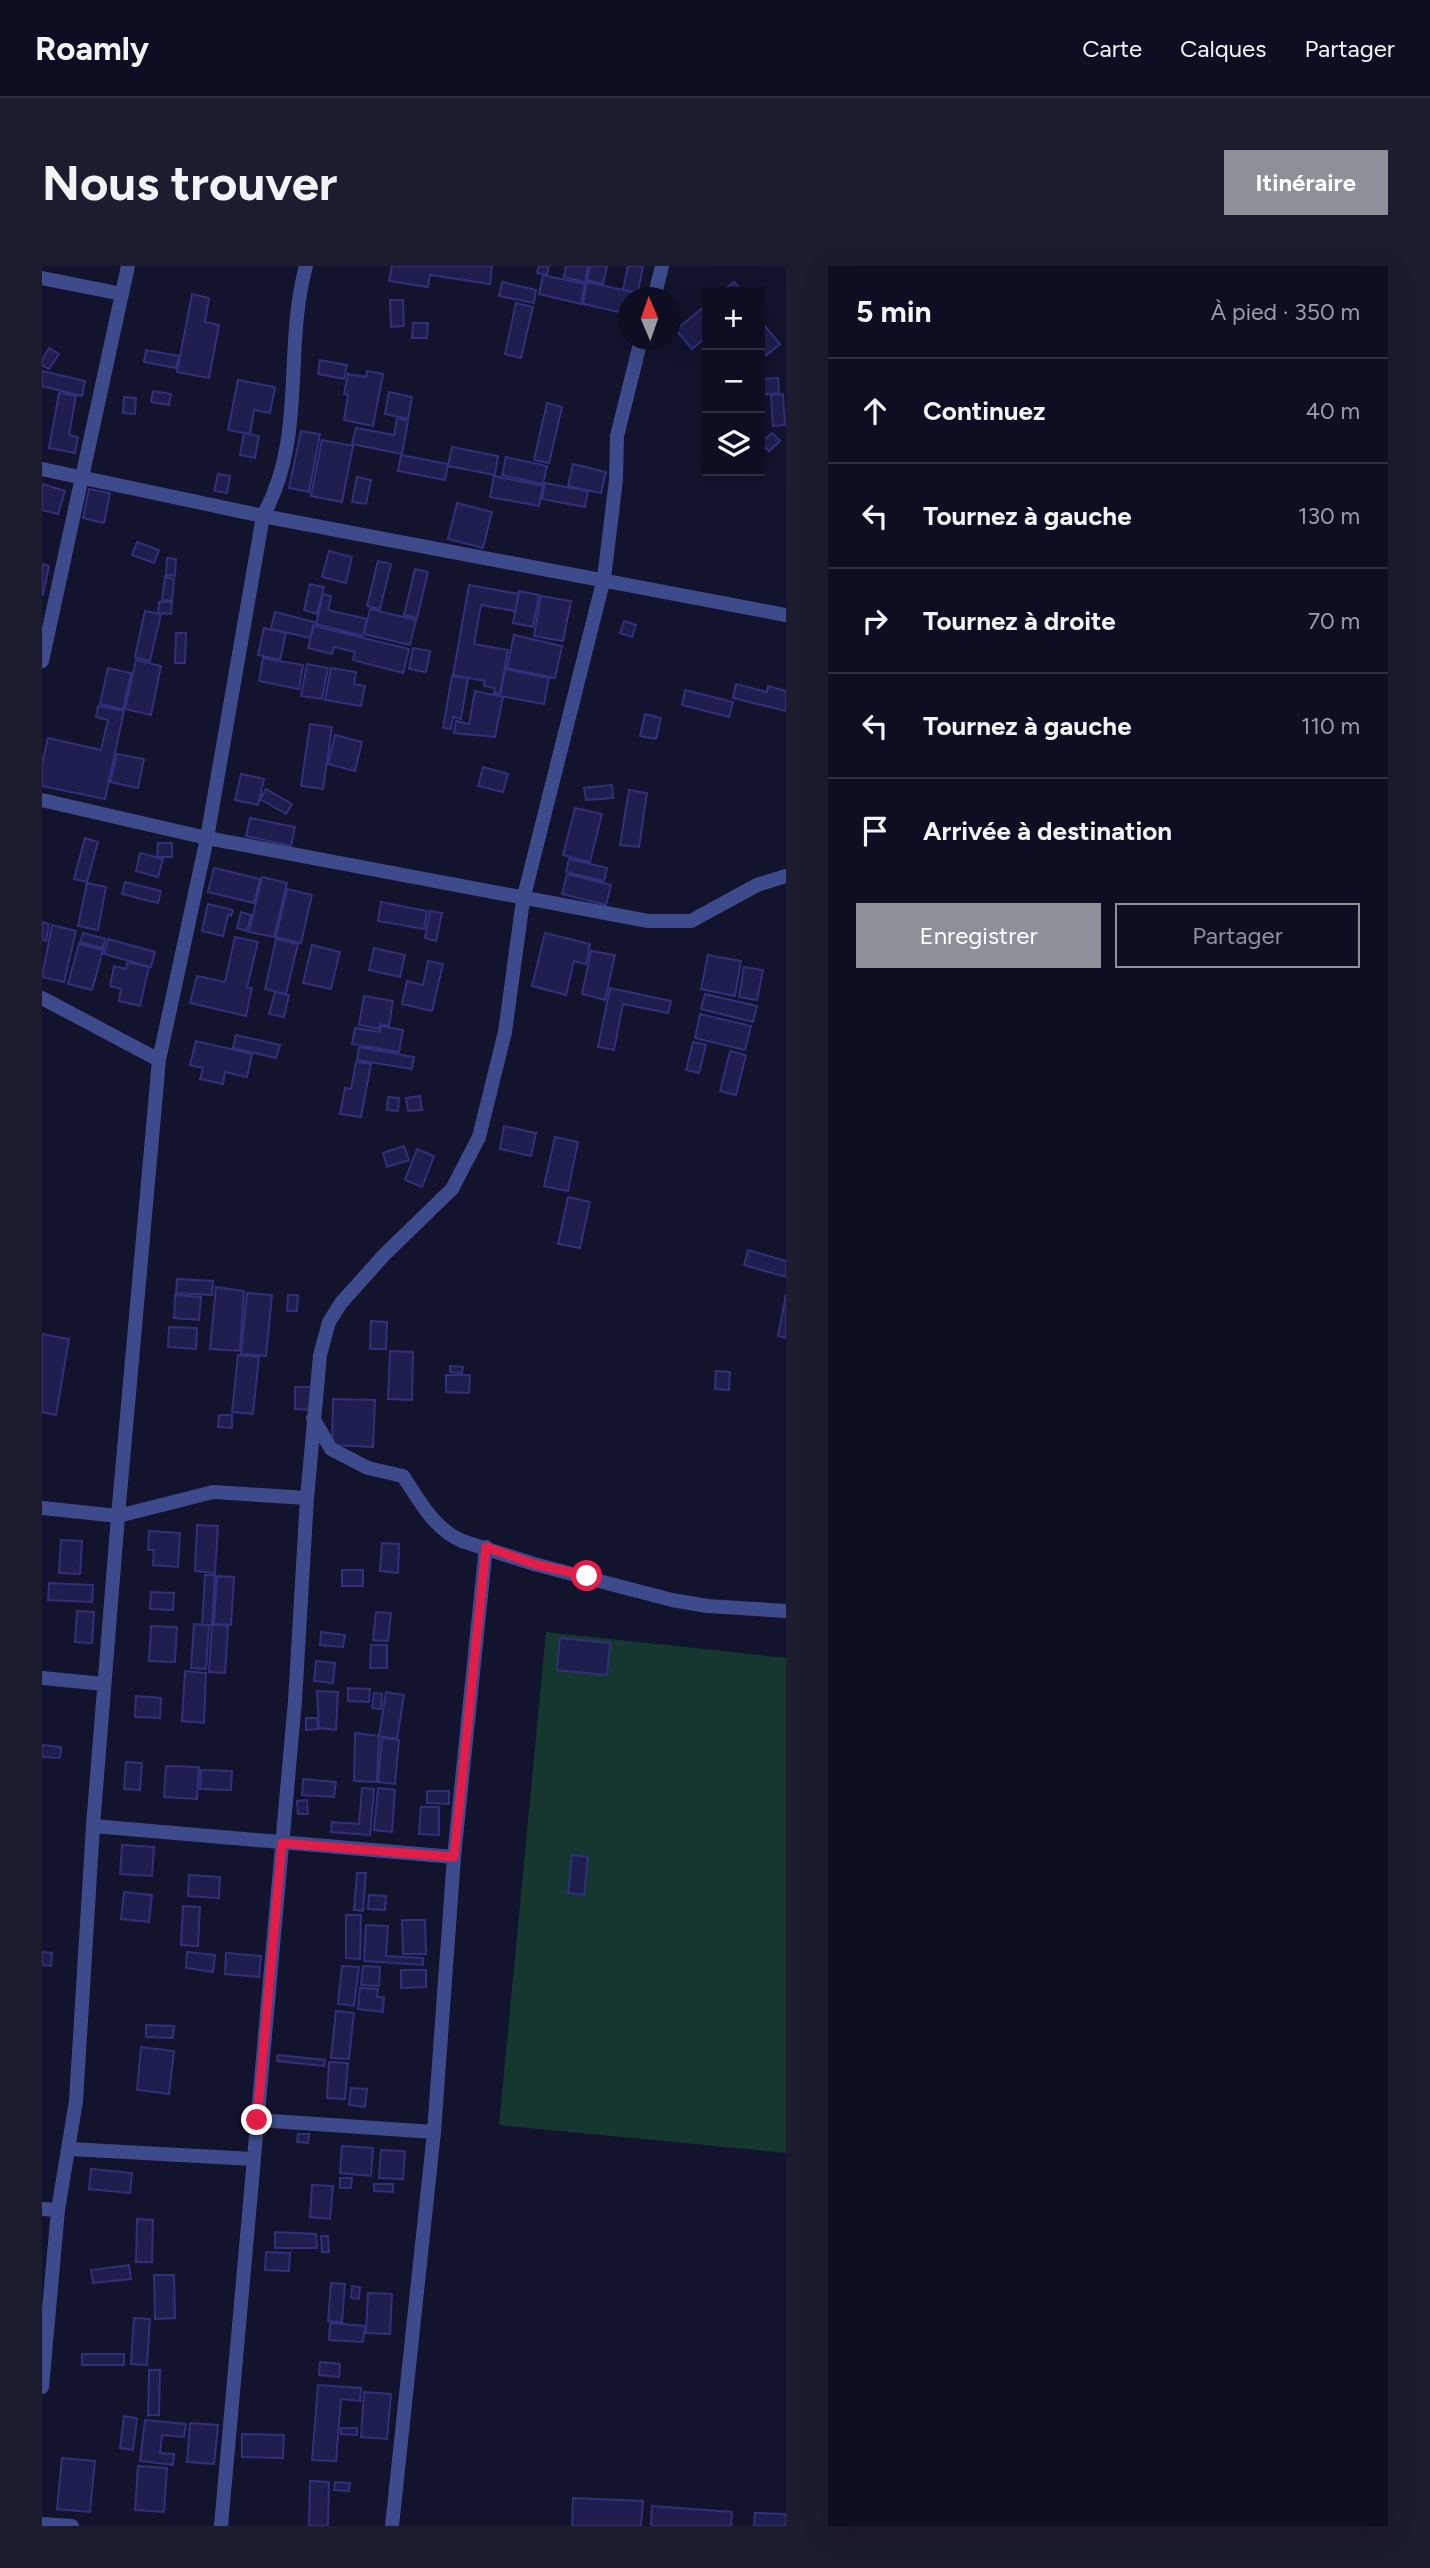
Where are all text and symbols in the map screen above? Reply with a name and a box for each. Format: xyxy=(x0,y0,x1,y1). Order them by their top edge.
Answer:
text: Roamly xyxy=(35,29,149,68)
text: Carte xyxy=(1082,34,1142,63)
text: Calques xyxy=(1180,34,1266,63)
text: Partager xyxy=(1304,34,1395,63)
button: Itinéraire xyxy=(1224,150,1388,215)
text: Nous trouver xyxy=(42,153,337,212)
north arrow xyxy=(618,287,681,350)
map controls xyxy=(702,287,765,476)
button: + xyxy=(702,287,765,350)
text: 5 min xyxy=(856,293,932,330)
text: À pied · 350 m xyxy=(1211,298,1360,326)
button: − xyxy=(702,350,765,413)
icon: ahead xyxy=(856,392,894,430)
text: Continuez xyxy=(923,395,1045,427)
text: 40 m xyxy=(1306,397,1360,425)
button: layers xyxy=(702,413,765,476)
icon: left xyxy=(856,497,894,535)
text: Tournez à gauche xyxy=(923,500,1132,532)
text: 130 m xyxy=(1298,502,1360,530)
icon: right xyxy=(856,602,894,640)
text: Tournez à droite xyxy=(923,605,1116,637)
text: 70 m xyxy=(1308,607,1360,635)
icon: left xyxy=(856,707,894,745)
text: Tournez à gauche xyxy=(923,710,1132,742)
text: 110 m xyxy=(1301,712,1360,740)
icon: arrive xyxy=(856,812,894,850)
text: Arrivée à destination xyxy=(923,815,1172,847)
button: Enregistrer xyxy=(856,903,1101,968)
button: Partager xyxy=(1115,903,1360,968)
route start xyxy=(571,1560,602,1591)
route end xyxy=(241,2104,272,2135)

